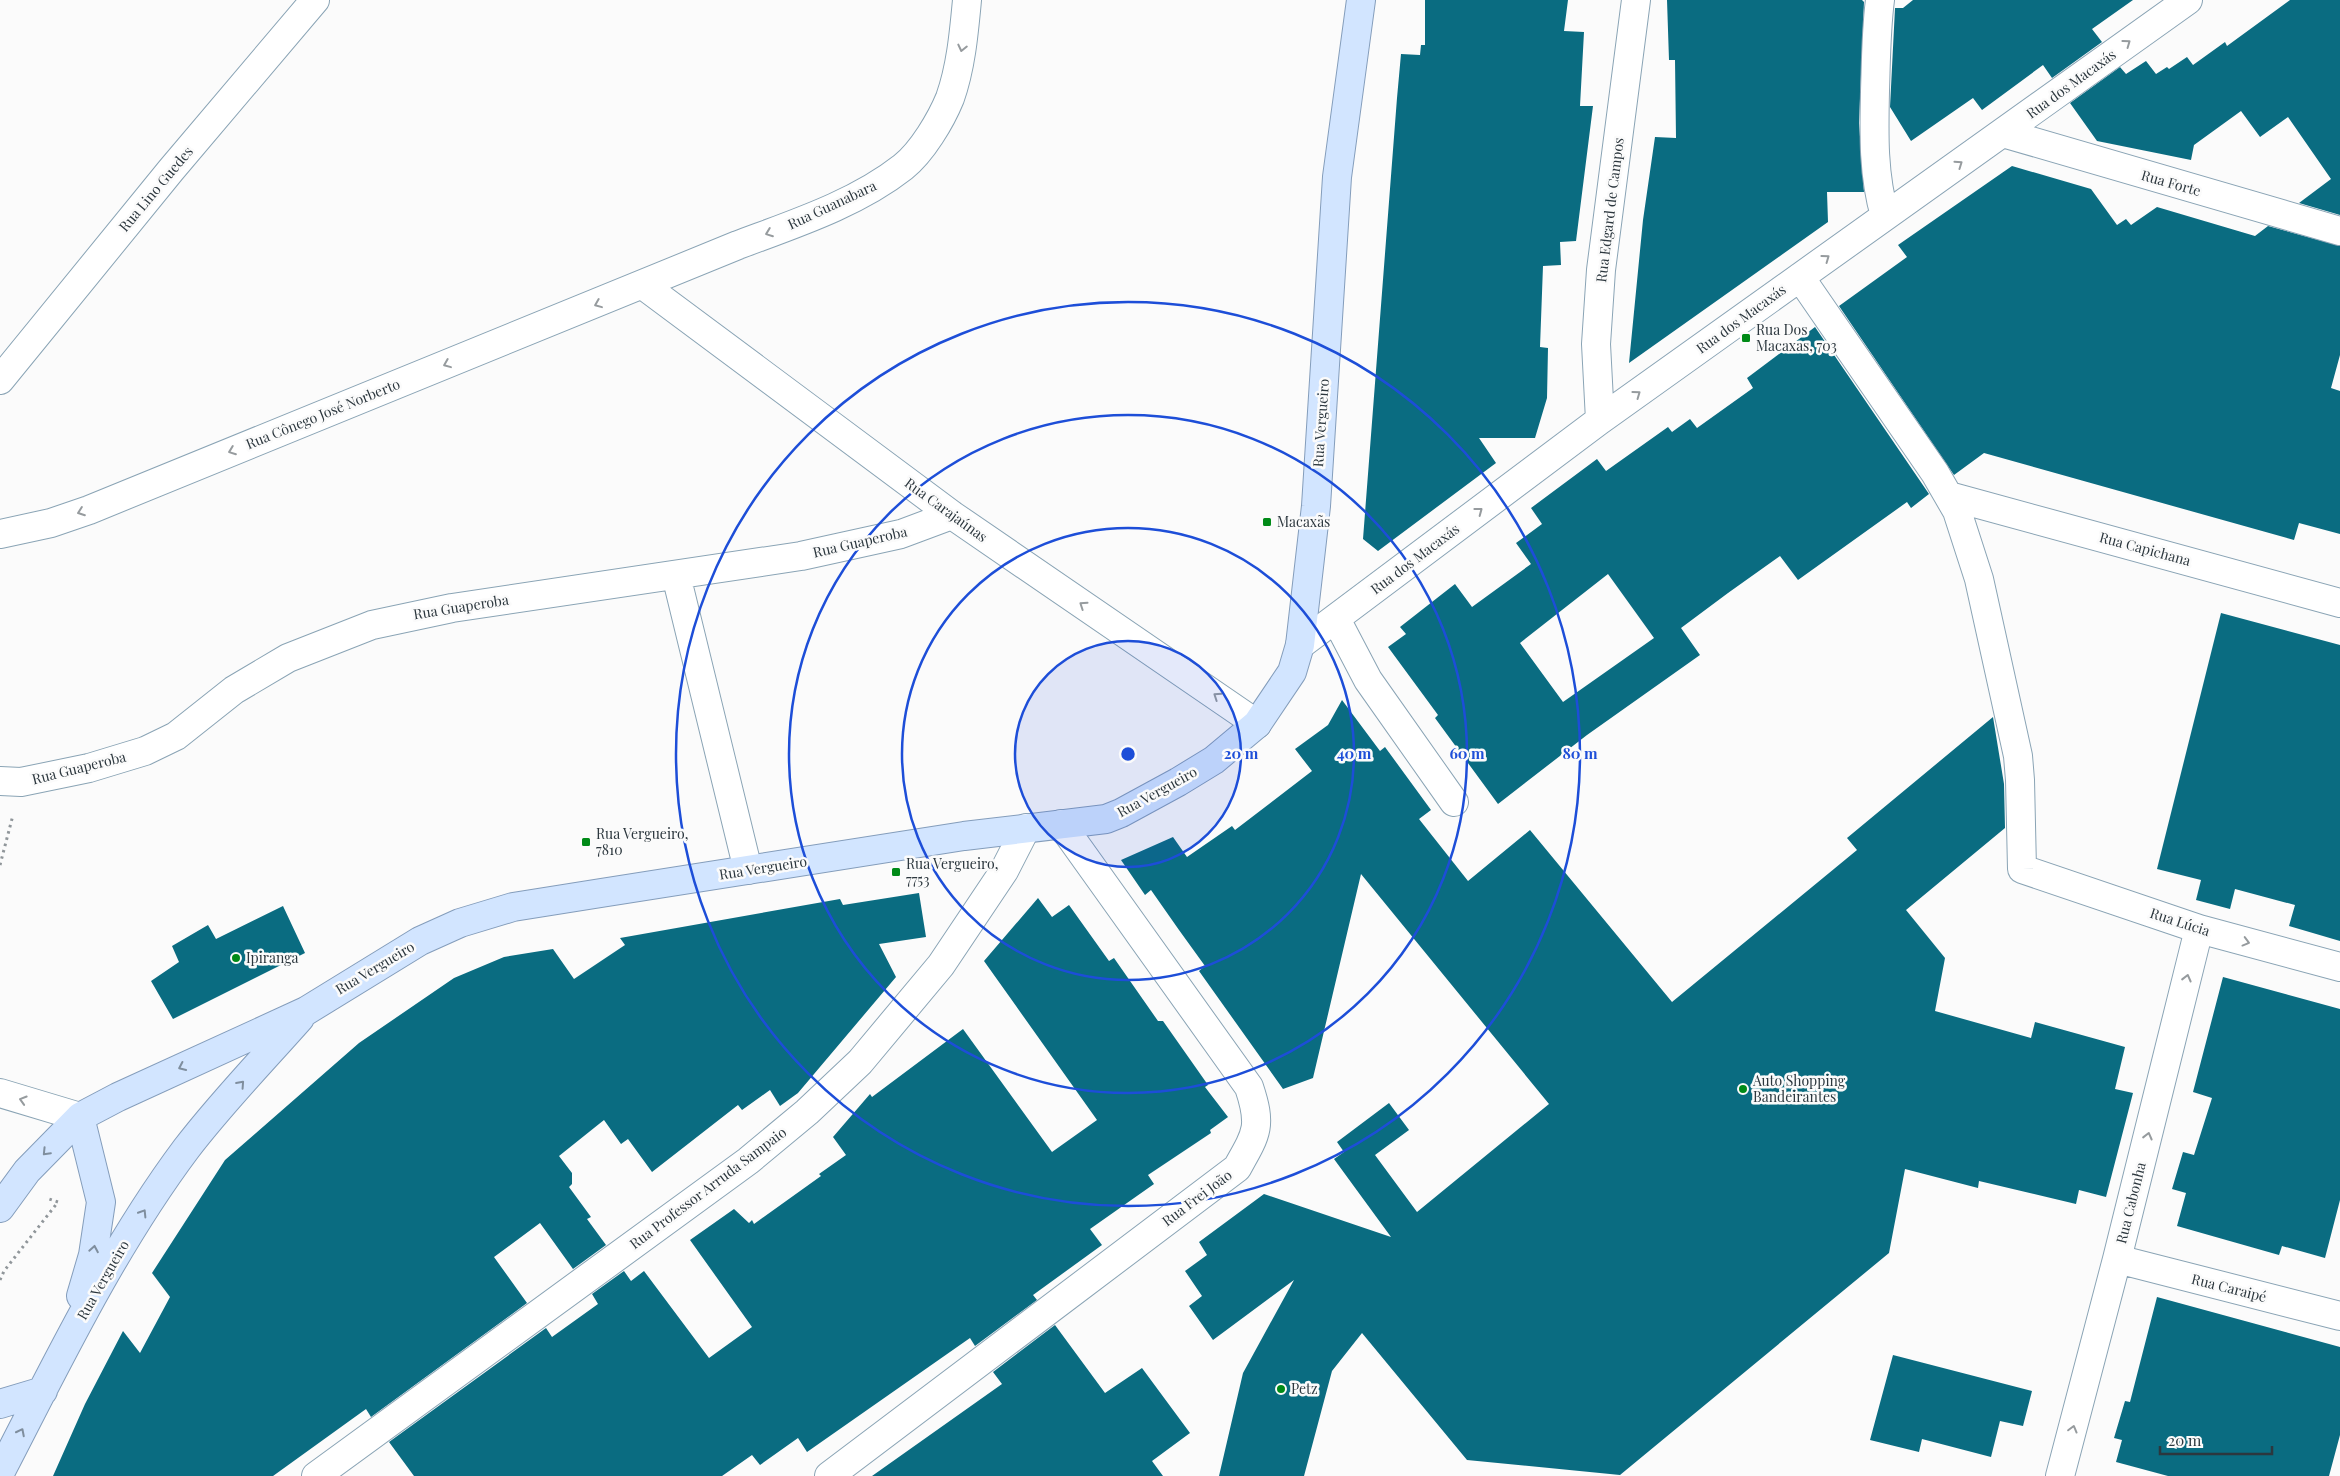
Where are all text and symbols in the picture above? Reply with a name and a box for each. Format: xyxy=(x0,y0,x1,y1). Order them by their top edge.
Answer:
one-way arrow xyxy=(2122,40,2131,49)
one-way arrow xyxy=(957,44,968,53)
street label: Rua dos Macaxás xyxy=(2022,45,2119,123)
street label: Rua Edgard de Campos xyxy=(1591,136,1628,283)
street label: Rua Lino Guedes xyxy=(114,142,197,235)
one-way arrow xyxy=(1953,161,1963,170)
street label: Rua Forte xyxy=(2139,165,2203,200)
street label: Rua Guanabara xyxy=(784,176,879,233)
one-way arrow xyxy=(765,227,774,238)
one-way arrow xyxy=(1820,255,1830,264)
street label: Rua dos Macaxás xyxy=(1692,280,1789,358)
one-way arrow xyxy=(594,297,603,308)
place label: Rua Dos Macaxas, 703 xyxy=(1756,320,1837,355)
marker: Rua Dos Macaxas, 703 xyxy=(1740,332,1752,344)
one-way arrow xyxy=(443,358,452,369)
street label: Rua Cônego José Norberto xyxy=(243,374,403,453)
street label: Rua Vergueiro xyxy=(1308,378,1333,468)
one-way arrow xyxy=(1631,391,1640,399)
one-way arrow xyxy=(228,445,236,455)
street label: Rua Carajaúnas xyxy=(901,473,991,546)
one-way arrow xyxy=(77,507,86,517)
one-way arrow xyxy=(1473,509,1482,517)
place label: Macaxãs xyxy=(1277,512,1330,531)
marker: Macaxãs xyxy=(1261,516,1273,528)
street label: Rua dos Macaxás xyxy=(1366,519,1463,598)
street label: Rua Guaperoba xyxy=(811,521,909,562)
street label: Rua Capichana xyxy=(2097,527,2193,570)
street label: Rua Guaperoba xyxy=(412,590,510,623)
one-way arrow xyxy=(1079,602,1089,611)
one-way arrow xyxy=(1213,693,1223,702)
text: 20 m xyxy=(1224,743,1259,763)
text: 40 m xyxy=(1337,743,1372,763)
text: 60 m xyxy=(1449,743,1485,763)
text: 80 m xyxy=(1562,743,1598,763)
centre of rings xyxy=(1119,745,1137,763)
street label: Rua Guaperoba xyxy=(30,747,128,788)
street label: Rua Vergueiro xyxy=(1113,762,1200,821)
place label: Rua Vergueiro, 7810 xyxy=(596,824,688,859)
marker: Rua Vergueiro, 7810 xyxy=(580,836,592,848)
street label: Rua Vergueiro xyxy=(718,851,809,884)
place label: Rua Vergueiro, 7753 xyxy=(906,854,998,889)
marker: Rua Vergueiro, 7753 xyxy=(890,866,902,878)
street label: Rua Lúcia xyxy=(2148,903,2212,940)
street label: Rua Vergueiro xyxy=(332,936,418,999)
one-way arrow xyxy=(2241,936,2249,946)
place label: Ipiranga xyxy=(246,948,298,967)
marker: Ipiranga xyxy=(230,952,242,964)
one-way arrow xyxy=(2181,975,2191,983)
one-way arrow xyxy=(178,1061,187,1071)
place label: Auto Shopping Bandeirantes xyxy=(1752,1071,1846,1106)
one-way arrow xyxy=(236,1081,245,1090)
marker: Auto Shopping Bandeirantes xyxy=(1737,1083,1749,1095)
one-way arrow xyxy=(20,1096,28,1106)
street label: Rua Professor Arruda Sampaio xyxy=(625,1122,790,1253)
one-way arrow xyxy=(2142,1131,2153,1140)
one-way arrow xyxy=(43,1146,52,1155)
street label: Rua Cabonha xyxy=(2111,1160,2150,1246)
street label: Rua Frei João xyxy=(1158,1165,1236,1230)
one-way arrow xyxy=(136,1209,146,1218)
street label: Rua Vergueiro xyxy=(72,1236,133,1323)
one-way arrow xyxy=(88,1245,98,1253)
street label: Rua Caraipé xyxy=(2190,1269,2269,1306)
place label: Petz xyxy=(1291,1379,1318,1398)
marker: Petz xyxy=(1275,1383,1287,1395)
scale bar xyxy=(2160,1424,2272,1456)
one-way arrow xyxy=(2067,1425,2077,1433)
one-way arrow xyxy=(15,1428,25,1437)
text: 20 m xyxy=(2168,1430,2202,1450)

